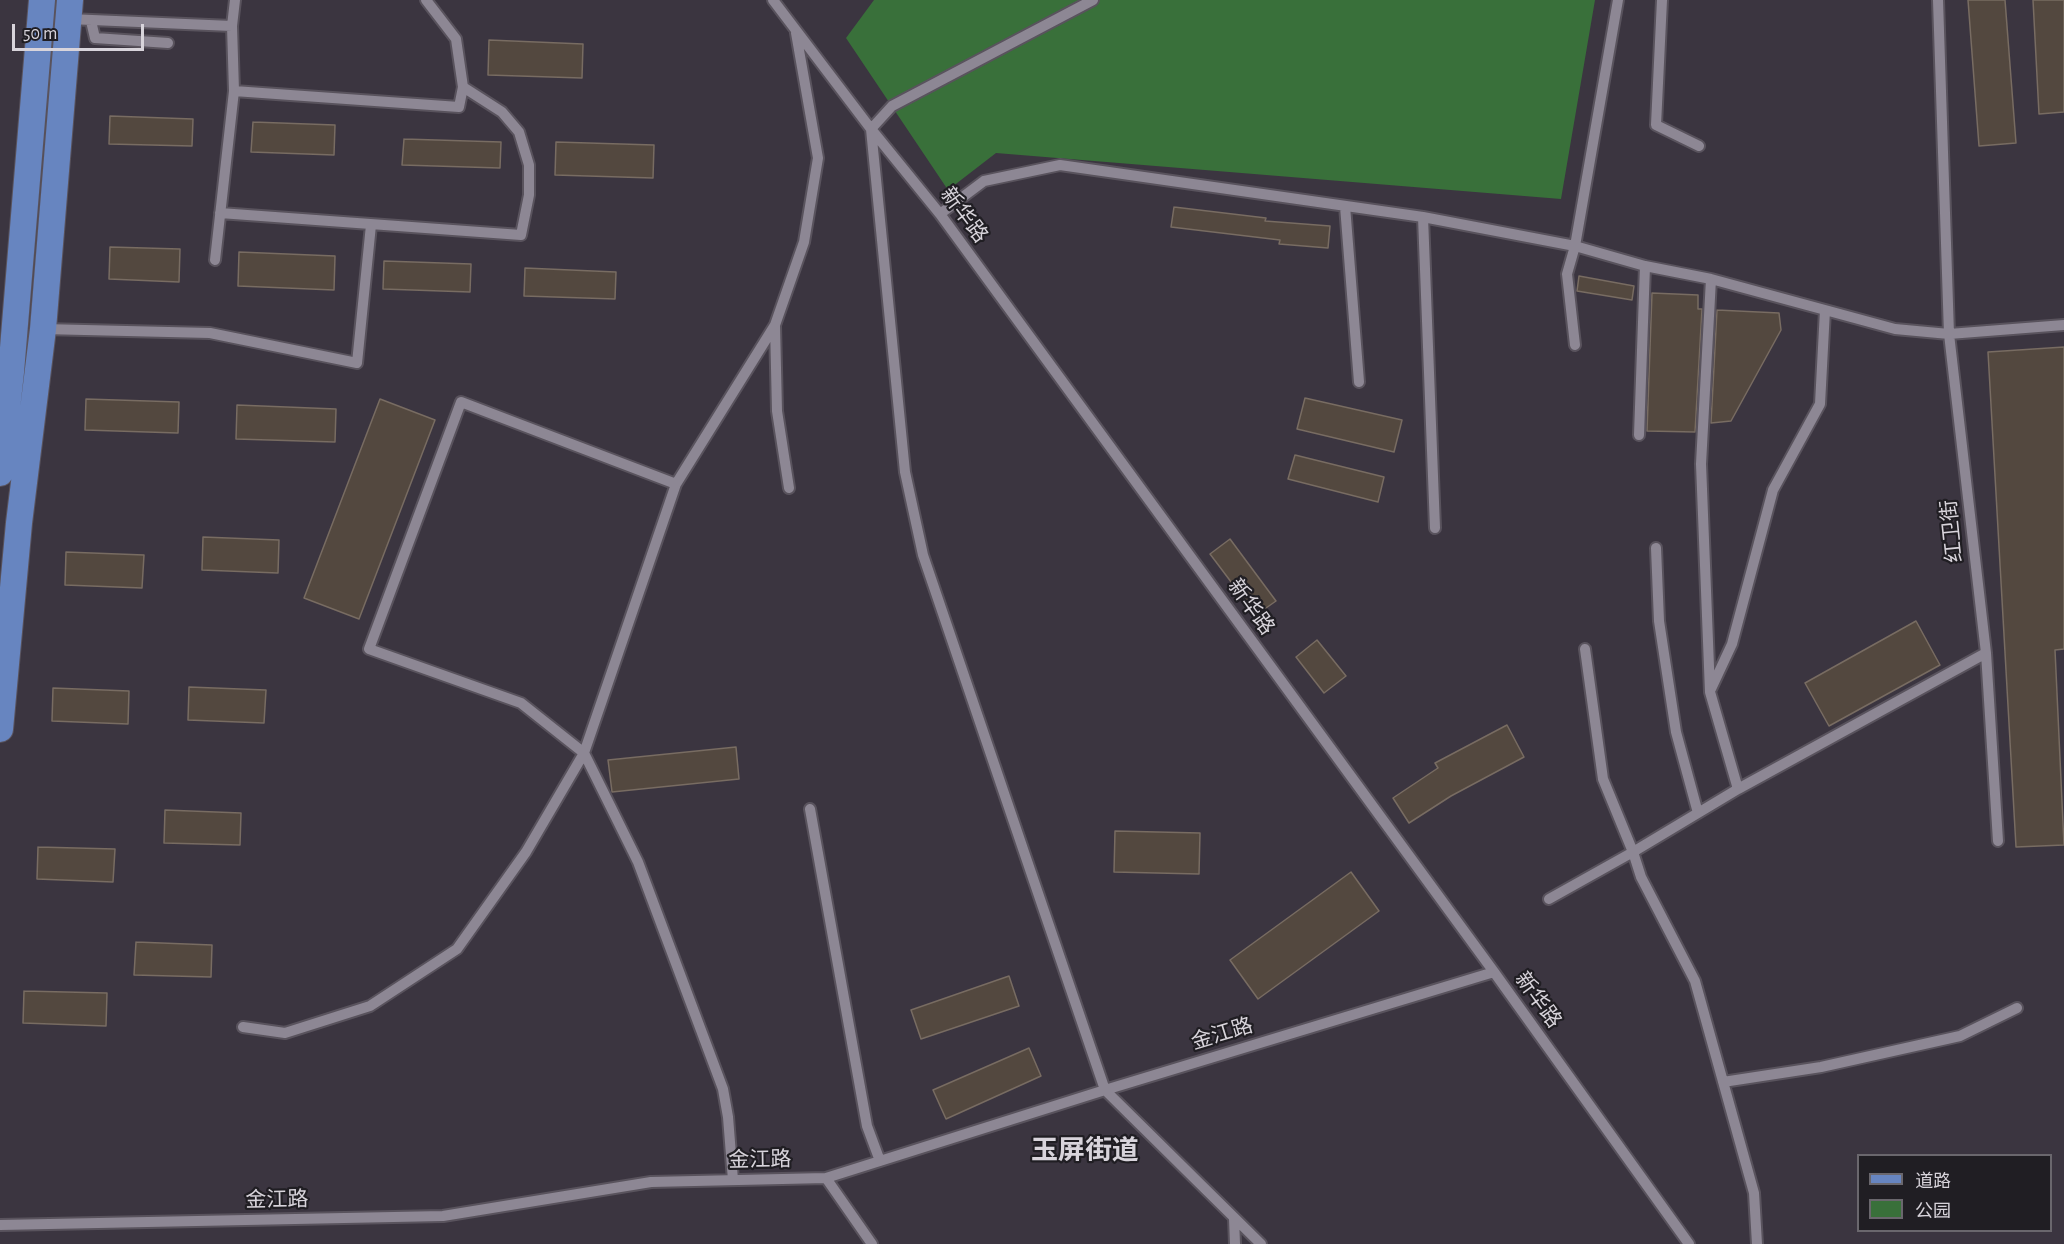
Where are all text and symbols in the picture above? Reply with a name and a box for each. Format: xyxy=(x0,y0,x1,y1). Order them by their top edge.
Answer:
scale bar xyxy=(15,12,147,50)
text: 50 m xyxy=(23,25,57,43)
street label: 新华路 xyxy=(935,182,993,248)
street label: 红卫街 xyxy=(1936,498,1968,564)
street label: 新华路 xyxy=(1222,574,1280,640)
street label: 新华路 xyxy=(1509,967,1567,1033)
street label: 金江路 xyxy=(1188,1013,1256,1055)
district label: 玉屏街道 xyxy=(1031,1135,1139,1167)
street label: 金江路 xyxy=(728,1147,792,1173)
legend xyxy=(1857,1154,2052,1232)
text: 道路 xyxy=(1915,1173,1951,1191)
street label: 金江路 xyxy=(245,1187,309,1213)
text: 公园 xyxy=(1915,1203,1951,1221)

